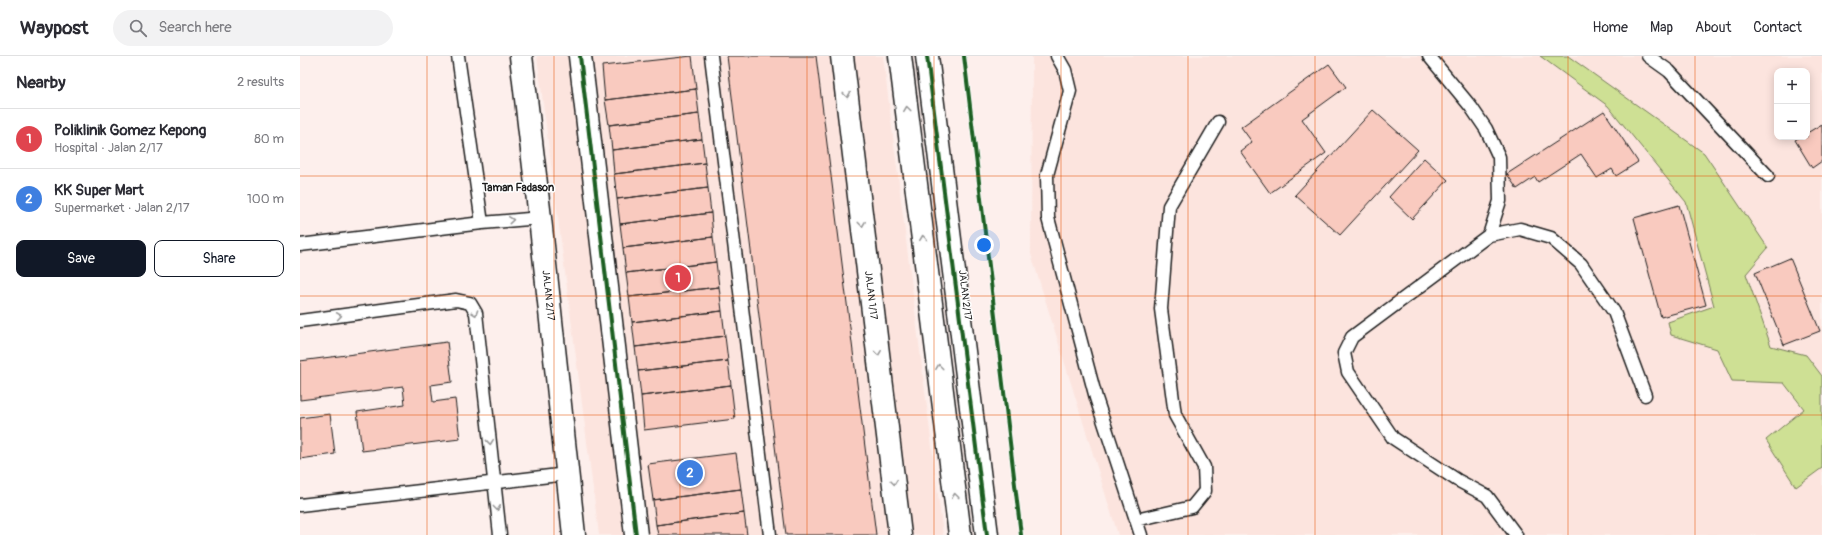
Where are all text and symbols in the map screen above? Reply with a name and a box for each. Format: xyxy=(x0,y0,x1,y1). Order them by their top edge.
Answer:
search box xyxy=(113,10,393,46)
text: Waypost xyxy=(20,16,89,40)
icon: search xyxy=(127,17,149,39)
text: Search here xyxy=(159,18,232,37)
text: Home xyxy=(1593,19,1628,36)
text: Map xyxy=(1650,19,1673,36)
text: About xyxy=(1695,19,1731,36)
text: Contact xyxy=(1753,19,1802,36)
map controls xyxy=(1774,68,1810,140)
button: + xyxy=(1774,68,1810,104)
text: Nearby xyxy=(16,72,65,93)
text: 2 results xyxy=(237,74,284,90)
one-way arrow xyxy=(842,92,851,98)
button: − xyxy=(1774,104,1810,140)
one-way arrow xyxy=(902,106,911,112)
text: Poliklinik Gomez Kepong xyxy=(54,121,206,140)
text: 1 xyxy=(26,131,32,147)
text: 80 m xyxy=(254,131,284,147)
text: Hospital · Jalan 2/17 xyxy=(54,140,163,156)
text: KK Super Mart xyxy=(54,181,144,200)
district label: Taman Fadason xyxy=(481,181,554,194)
text: 2 xyxy=(25,191,33,207)
text: 100 m xyxy=(247,191,284,207)
text: Supermarket · Jalan 2/17 xyxy=(54,200,190,216)
one-way arrow xyxy=(508,216,514,225)
one-way arrow xyxy=(857,221,866,227)
one-way arrow xyxy=(919,235,928,241)
your location xyxy=(974,235,994,255)
button: Save xyxy=(16,240,146,277)
button: Share xyxy=(154,240,284,277)
pin: 1 xyxy=(665,263,691,293)
street label: JALAN 2/17 xyxy=(956,269,974,322)
street label: JALAN 2/17 xyxy=(540,270,557,322)
street label: JALAN 1/17 xyxy=(862,270,880,321)
one-way arrow xyxy=(470,309,478,316)
one-way arrow xyxy=(336,312,342,321)
one-way arrow xyxy=(873,350,882,356)
one-way arrow xyxy=(935,364,944,370)
one-way arrow xyxy=(485,438,494,445)
pin: 2 xyxy=(677,458,703,488)
one-way arrow xyxy=(889,479,898,485)
one-way arrow xyxy=(951,493,960,499)
one-way arrow xyxy=(492,505,501,511)

